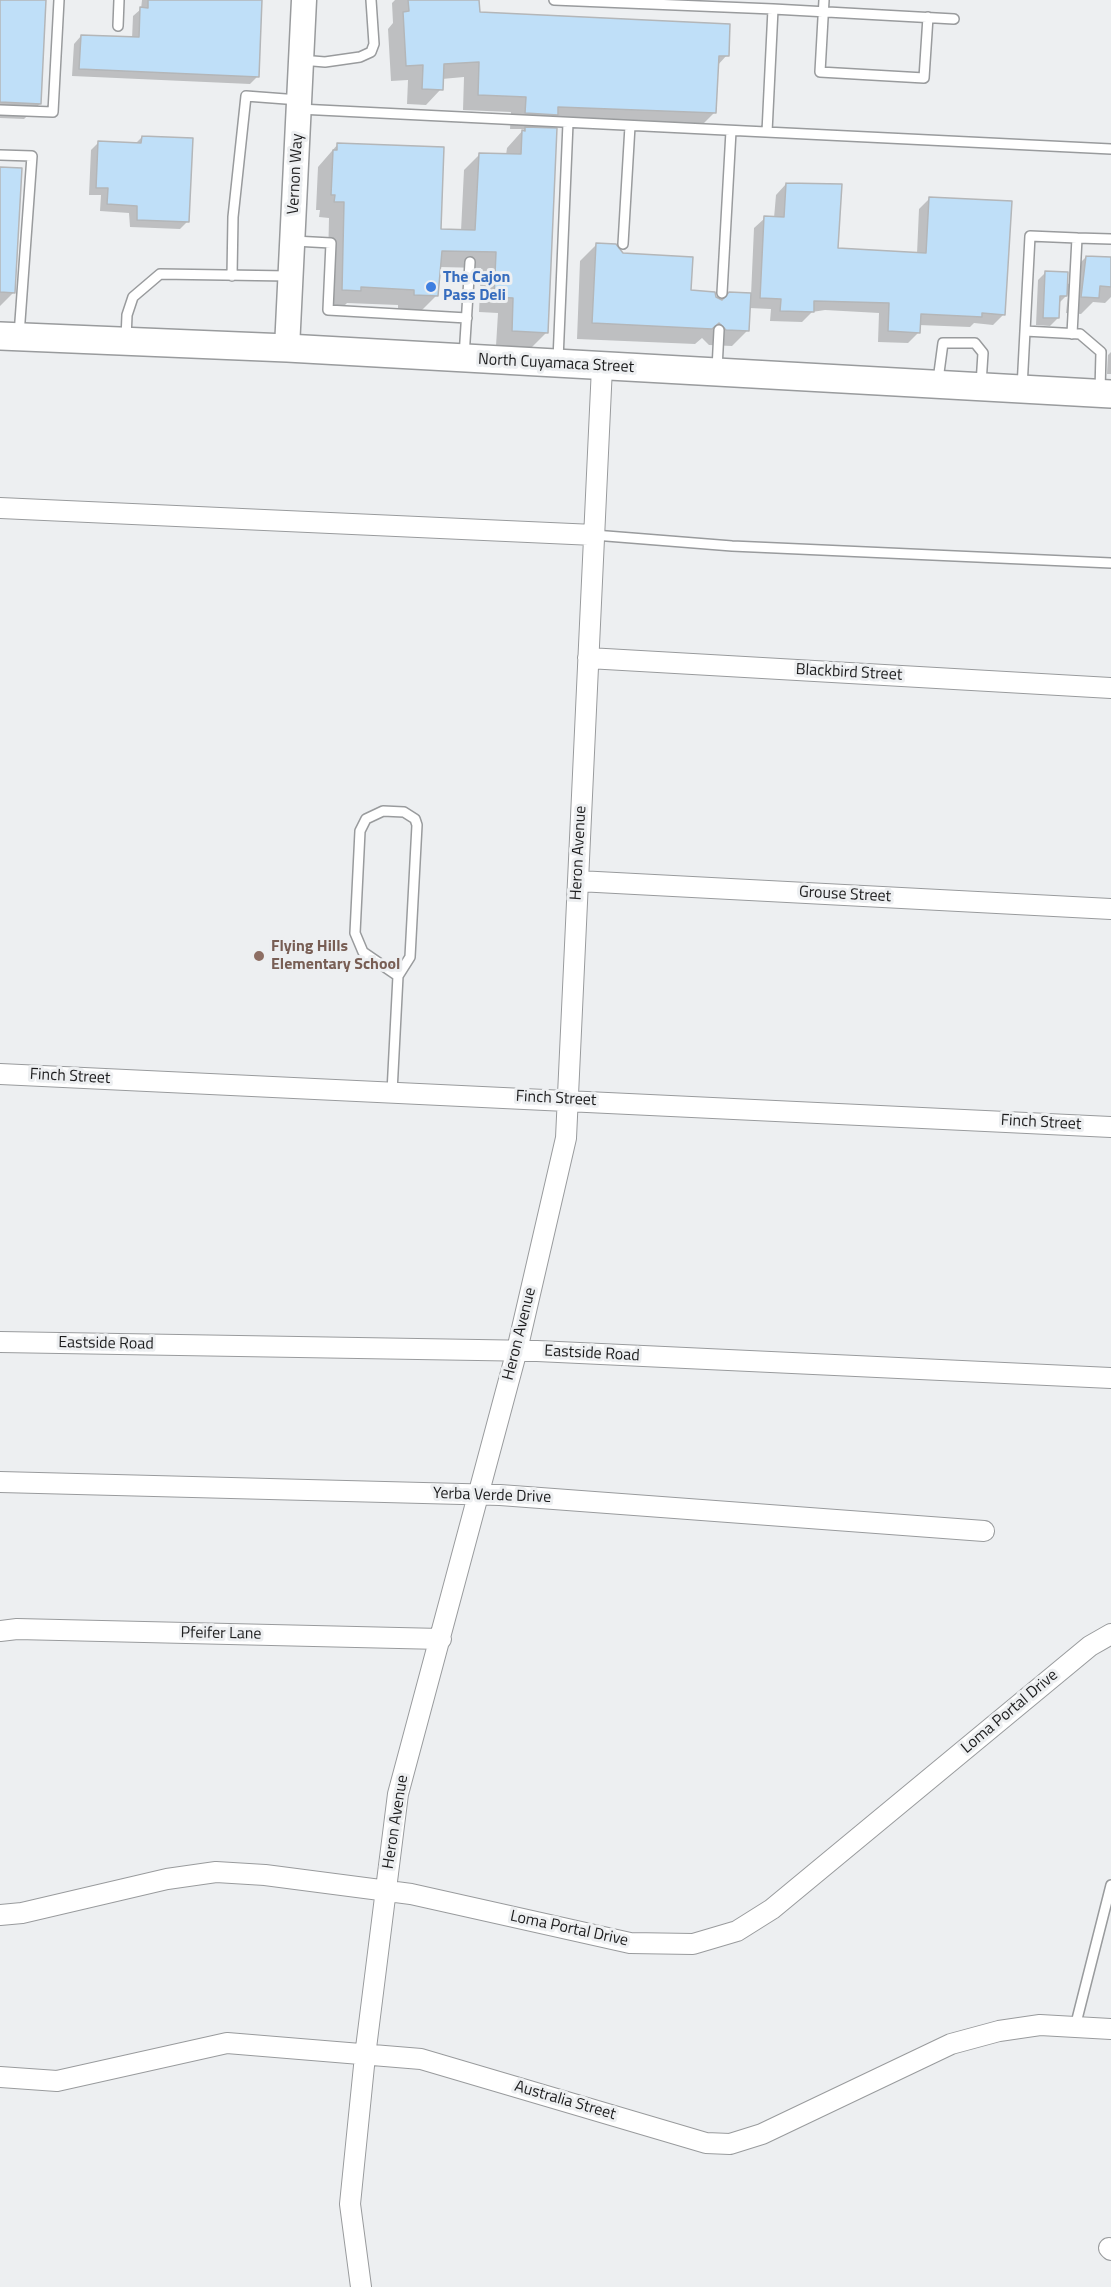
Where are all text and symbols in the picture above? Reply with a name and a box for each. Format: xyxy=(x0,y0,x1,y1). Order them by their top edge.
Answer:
street label: Vernon Way xyxy=(284,133,308,215)
place label: The Cajon Pass Deli xyxy=(443,268,510,306)
marker: The Cajon Pass Deli xyxy=(424,280,438,294)
street label: North Cuyamaca Street xyxy=(477,350,635,378)
street label: Blackbird Street xyxy=(795,661,903,685)
street label: Heron Avenue xyxy=(567,805,591,901)
street label: Grouse Street xyxy=(798,883,892,907)
place label: Flying Hills Elementary School xyxy=(271,937,400,975)
marker: Flying Hills Elementary School xyxy=(252,949,266,963)
street label: Finch Street xyxy=(29,1065,111,1089)
street label: Finch Street xyxy=(515,1087,597,1111)
street label: Finch Street xyxy=(1000,1111,1082,1135)
street label: Heron Avenue xyxy=(499,1286,541,1382)
street label: Eastside Road xyxy=(58,1334,154,1354)
street label: Eastside Road xyxy=(544,1342,640,1366)
street label: Yerba Verde Drive xyxy=(433,1484,551,1508)
street label: Pfeifer Lane xyxy=(180,1624,262,1644)
street label: Loma Portal Drive xyxy=(958,1666,1062,1758)
street label: Heron Avenue xyxy=(379,1774,413,1870)
street label: Loma Portal Drive xyxy=(508,1907,630,1951)
street label: Australia Street xyxy=(512,2077,618,2125)

